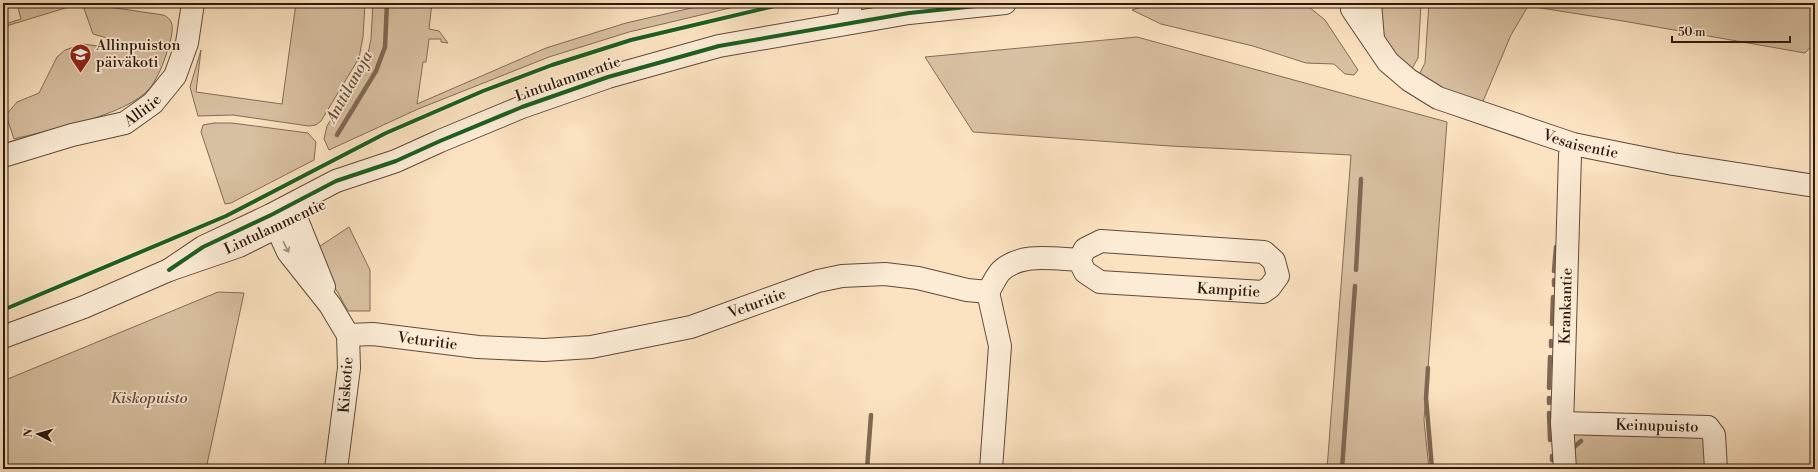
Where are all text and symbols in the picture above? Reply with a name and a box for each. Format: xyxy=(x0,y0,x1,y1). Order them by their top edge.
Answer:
scale bar xyxy=(1672,18,1790,44)
text: 50 m xyxy=(1678,25,1706,40)
place label: Allinpuiston päiväkoti xyxy=(95,36,180,72)
school or university icon: Allinpuiston päiväkoti xyxy=(68,41,94,74)
water label: Anttilanoja xyxy=(320,48,377,128)
street label: Lintulammentie xyxy=(513,52,623,106)
street label: Allitie xyxy=(119,91,165,131)
street label: Vesaisentie xyxy=(1540,125,1620,162)
street label: Lintulammentie xyxy=(221,195,329,259)
one-way arrow xyxy=(283,241,290,253)
street label: Krankantie xyxy=(1555,268,1576,345)
street label: Kampitie xyxy=(1196,278,1261,301)
street label: Veturitie xyxy=(724,284,788,323)
street label: Veturitie xyxy=(395,327,459,354)
street label: Kiskotie xyxy=(335,356,357,414)
park label: Kiskopuisto xyxy=(110,389,188,408)
north arrow xyxy=(18,414,58,454)
street label: Keinupuisto xyxy=(1615,415,1699,436)
text: N xyxy=(22,428,36,438)

